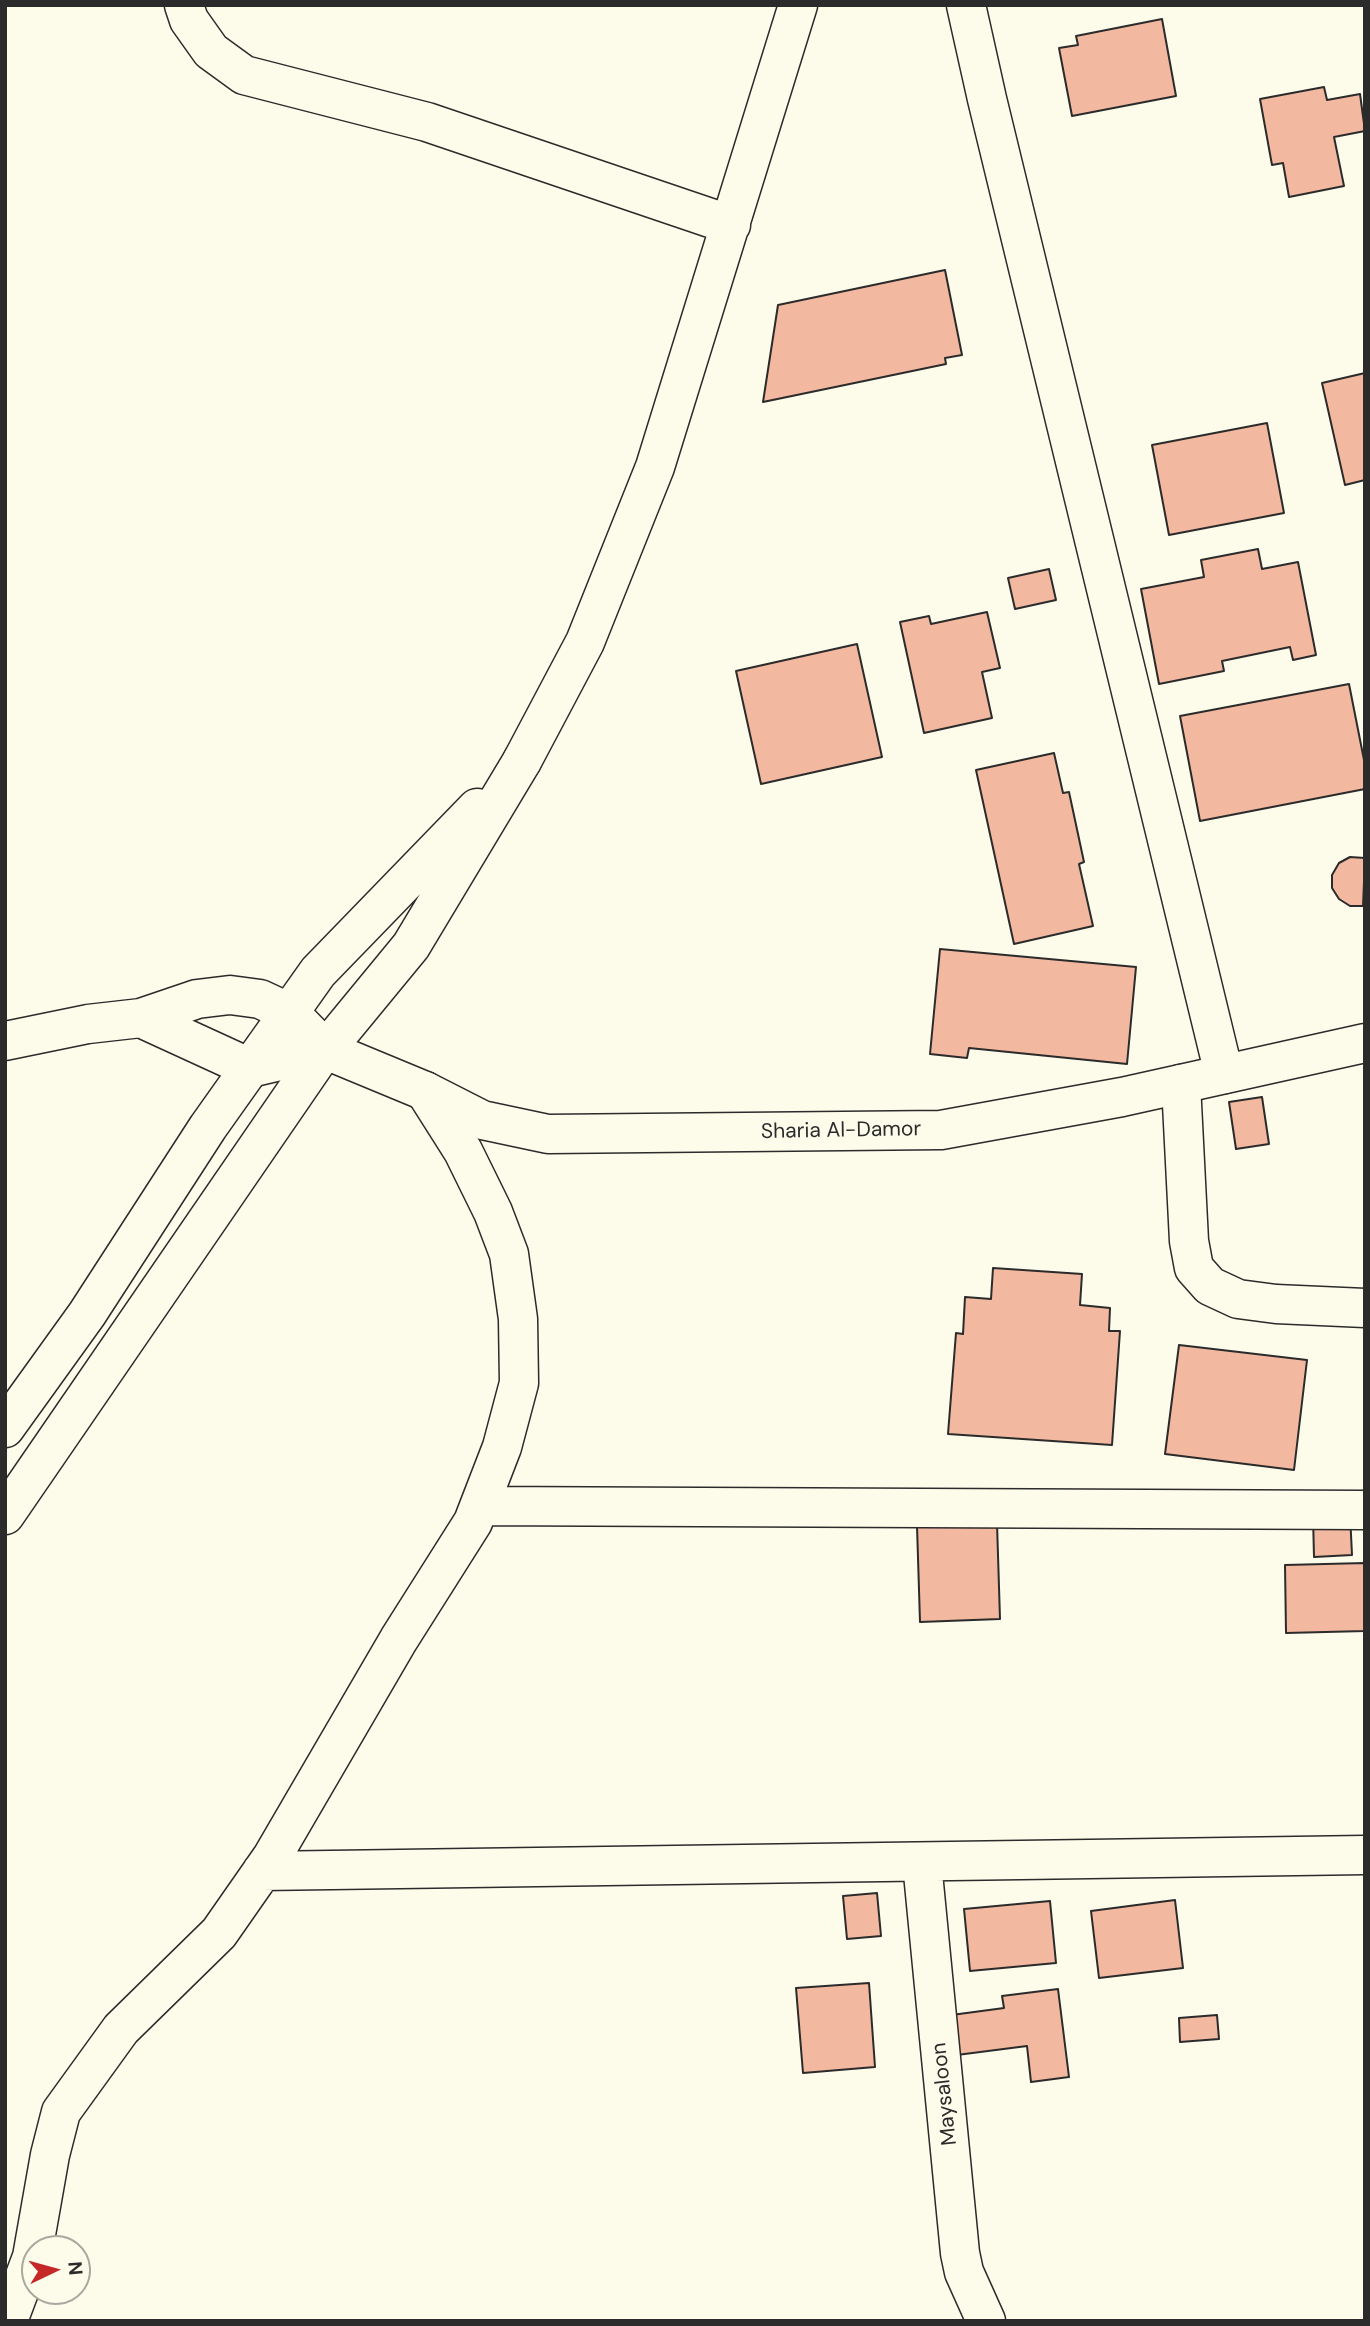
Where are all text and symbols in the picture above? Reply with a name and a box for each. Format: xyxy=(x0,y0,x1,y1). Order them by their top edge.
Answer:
street label: Sharia Al-Damor xyxy=(761,1117,921,1145)
street label: Maysaloon xyxy=(927,2041,963,2147)
north arrow xyxy=(21,2235,91,2305)
text: N xyxy=(62,2260,88,2276)

